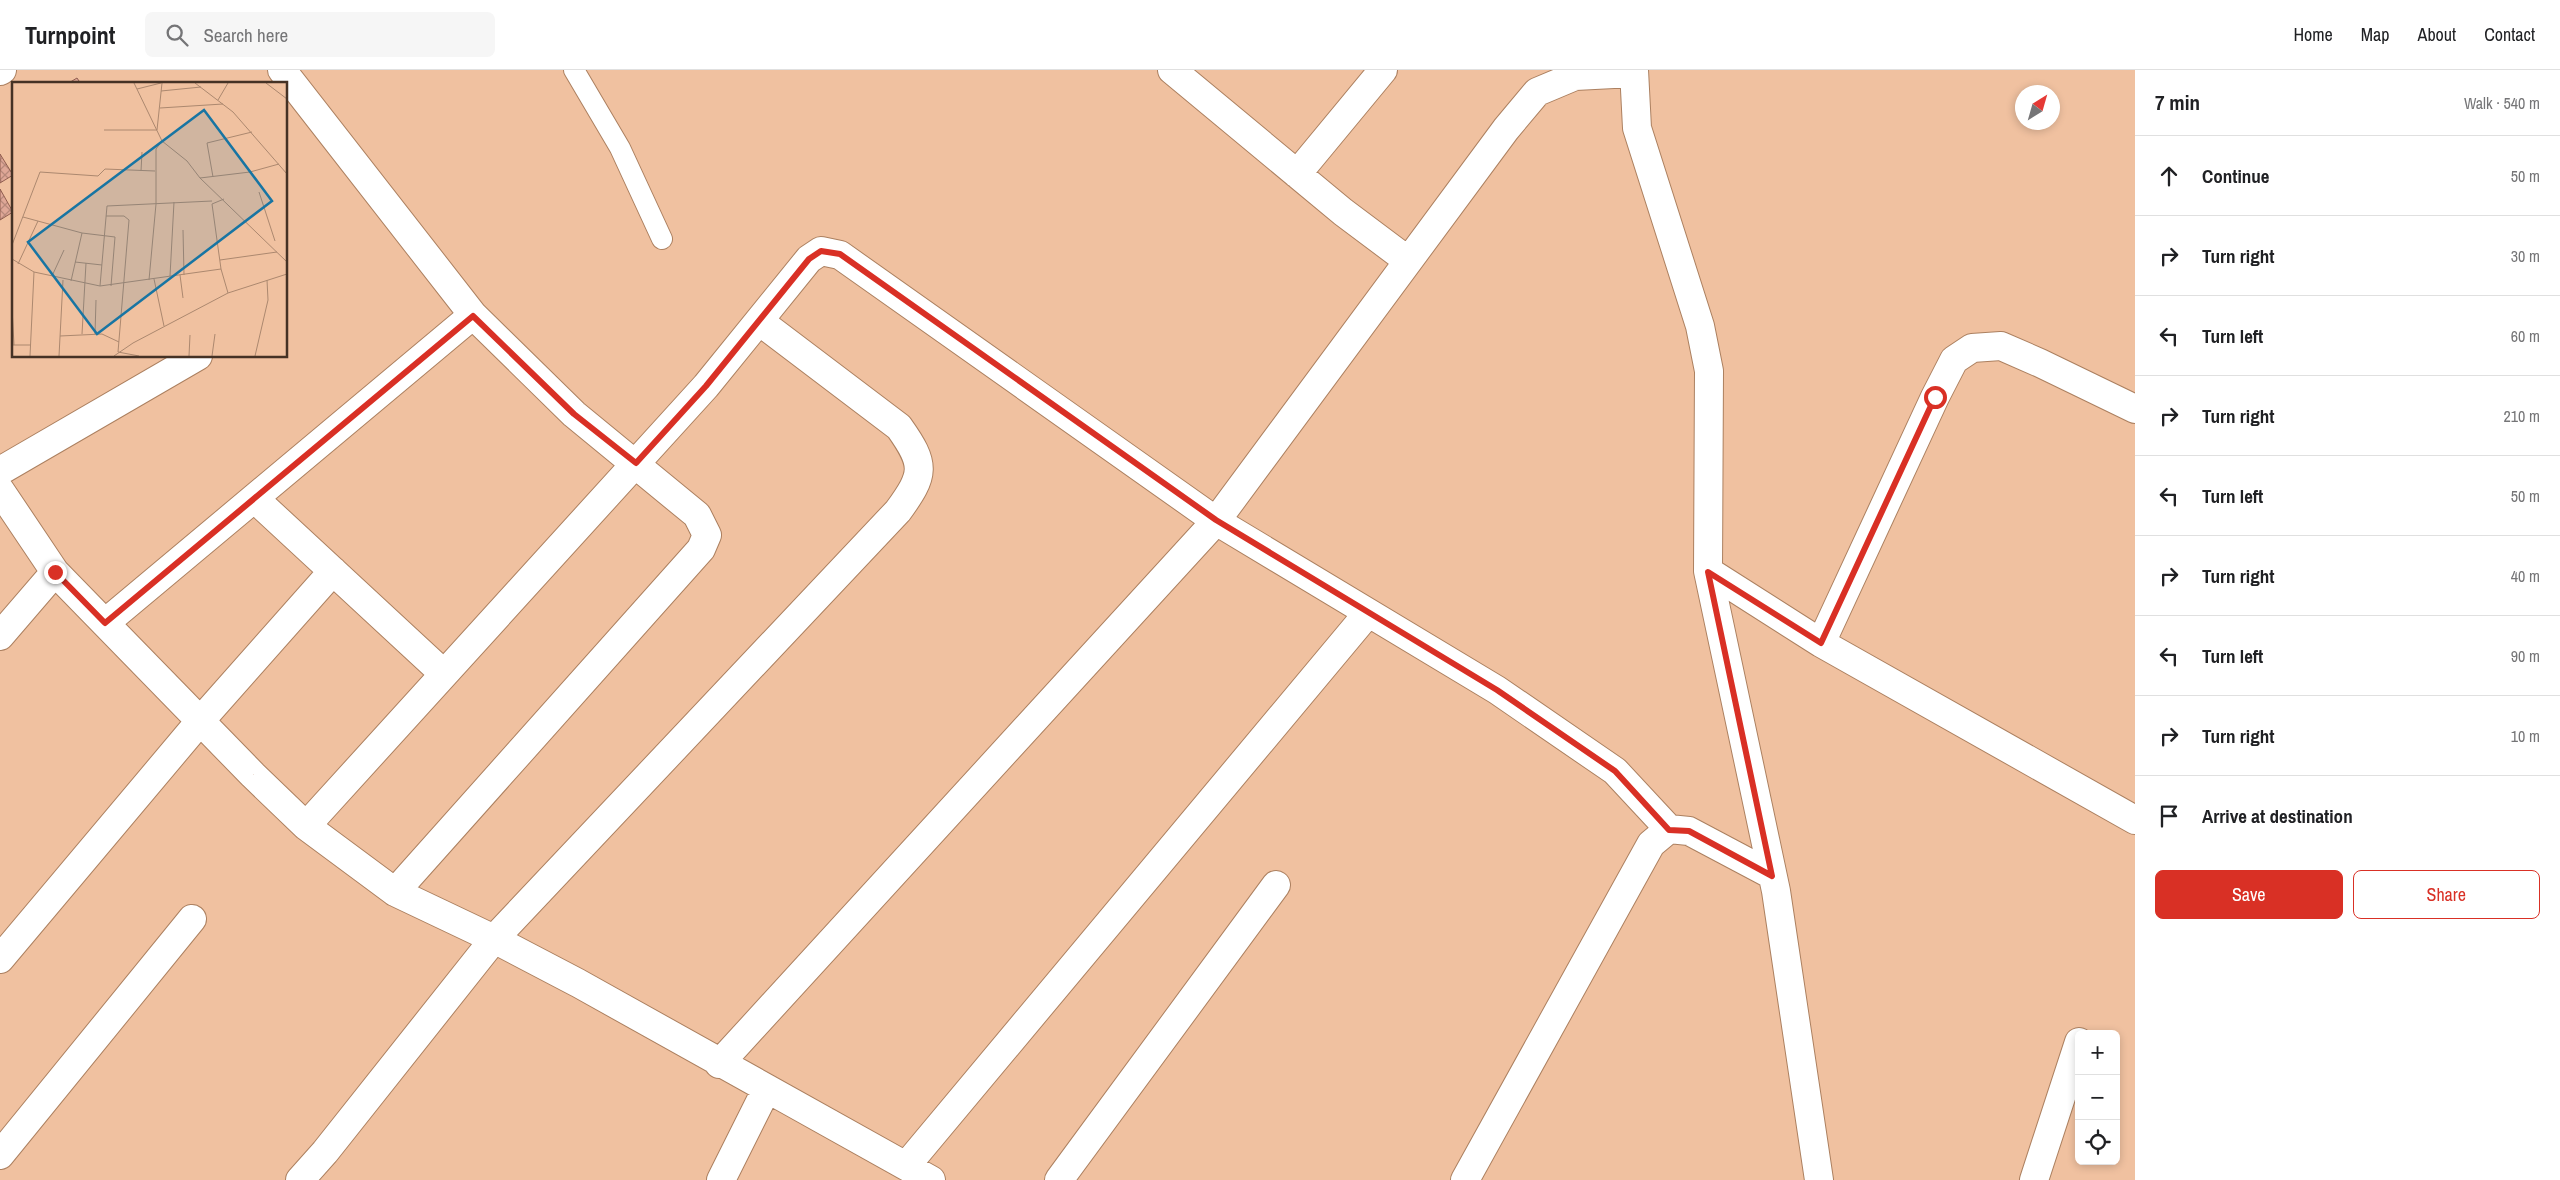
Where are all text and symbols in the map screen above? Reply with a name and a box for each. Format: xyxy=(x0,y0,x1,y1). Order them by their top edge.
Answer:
search box xyxy=(145,12,495,57)
text: Turnpoint xyxy=(25,19,115,51)
icon: search xyxy=(163,21,191,49)
text: Search here xyxy=(203,22,288,48)
text: Home xyxy=(2293,22,2333,47)
text: Map xyxy=(2361,22,2390,47)
text: About xyxy=(2418,22,2456,47)
text: Contact xyxy=(2484,22,2535,47)
inset map xyxy=(12,82,288,358)
north arrow xyxy=(2015,85,2060,130)
text: 7 min xyxy=(2155,88,2200,117)
text: Walk · 540 m xyxy=(2464,92,2540,114)
icon: ahead xyxy=(2155,162,2183,190)
text: Continue xyxy=(2202,163,2270,189)
text: 50 m xyxy=(2511,165,2540,187)
icon: right xyxy=(2155,242,2183,270)
text: Turn right xyxy=(2202,243,2274,269)
text: 30 m xyxy=(2511,245,2540,267)
icon: left xyxy=(2155,322,2183,350)
text: Turn left xyxy=(2202,323,2263,349)
text: 60 m xyxy=(2511,325,2540,347)
route start xyxy=(1924,386,1947,409)
icon: right xyxy=(2155,402,2183,430)
text: Turn right xyxy=(2202,403,2274,429)
text: 210 m xyxy=(2504,405,2540,427)
icon: left xyxy=(2155,482,2183,510)
text: Turn left xyxy=(2202,483,2263,509)
text: 50 m xyxy=(2511,485,2540,507)
route end xyxy=(44,561,67,584)
icon: right xyxy=(2155,562,2183,590)
text: Turn right xyxy=(2202,563,2274,589)
text: 40 m xyxy=(2511,565,2540,587)
icon: left xyxy=(2155,642,2183,670)
text: Turn left xyxy=(2202,643,2263,669)
text: 90 m xyxy=(2511,645,2540,667)
icon: right xyxy=(2155,722,2183,750)
text: Turn right xyxy=(2202,723,2274,749)
text: 10 m xyxy=(2511,725,2540,747)
icon: arrive xyxy=(2155,802,2183,830)
text: Arrive at destination xyxy=(2202,803,2353,829)
button: Save xyxy=(2155,870,2343,919)
button: Share xyxy=(2353,870,2540,919)
map controls xyxy=(2075,1030,2120,1165)
button: + xyxy=(2075,1030,2120,1075)
button: − xyxy=(2075,1075,2120,1120)
button: locate xyxy=(2075,1120,2120,1165)

